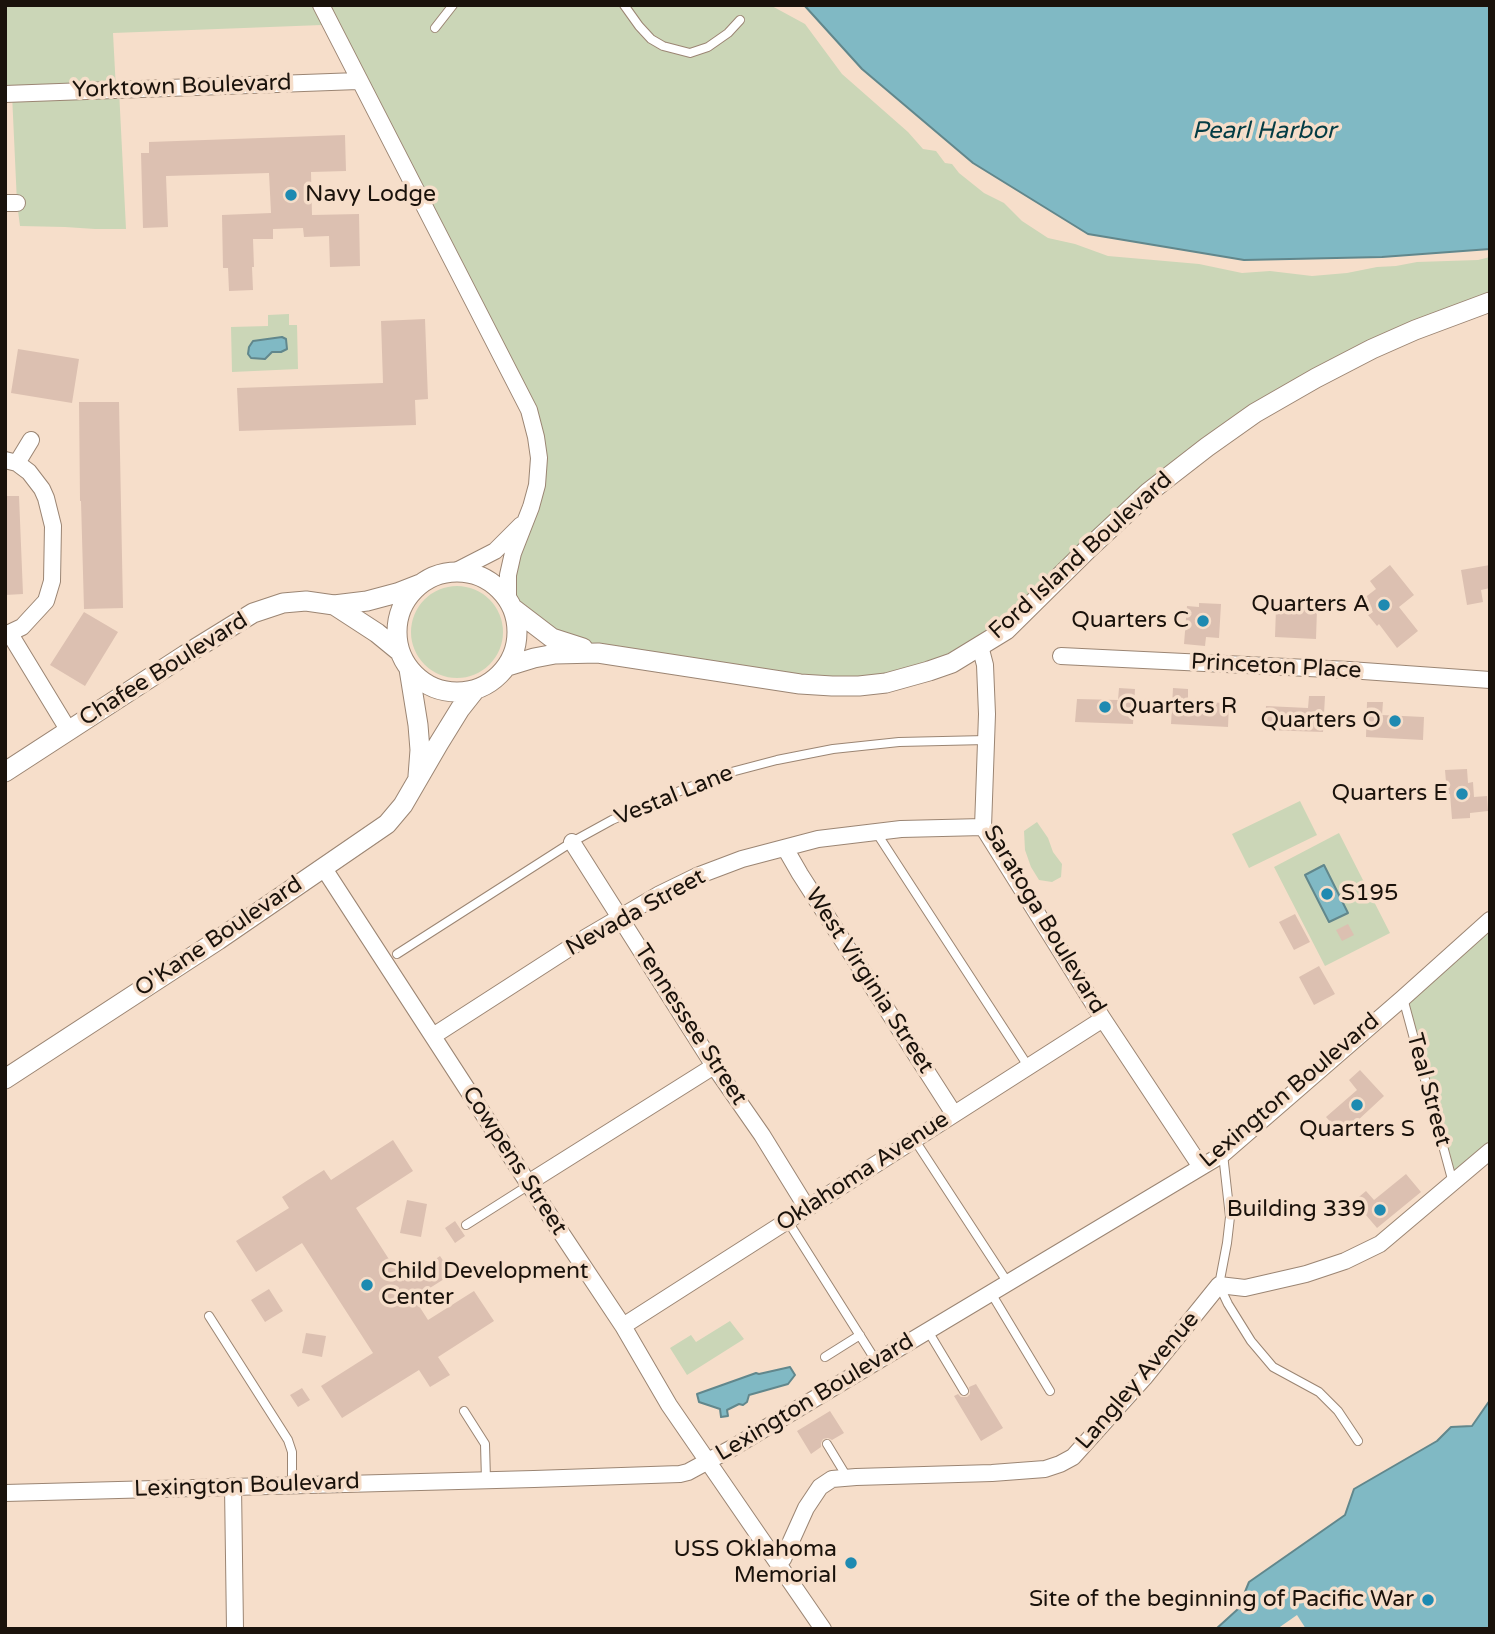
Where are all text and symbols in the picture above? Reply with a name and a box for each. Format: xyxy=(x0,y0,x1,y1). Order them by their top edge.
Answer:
street label: Yorktown Boulevard xyxy=(72,69,292,105)
water label: Pearl Harbor xyxy=(1192,118,1336,146)
place label: Navy Lodge xyxy=(305,181,436,209)
marker: Navy Lodge xyxy=(283,187,299,203)
street label: Ford Island Boulevard xyxy=(984,466,1178,646)
place label: Quarters A xyxy=(1251,591,1370,619)
marker: Quarters A xyxy=(1376,597,1392,613)
street label: Chafee Boulevard xyxy=(75,607,253,733)
place label: Quarters C xyxy=(1071,607,1189,635)
marker: Quarters C xyxy=(1195,613,1211,629)
street label: Princeton Place xyxy=(1190,649,1362,685)
place label: Quarters R xyxy=(1119,693,1237,721)
marker: Quarters R xyxy=(1097,699,1113,715)
place label: Quarters O xyxy=(1261,707,1381,735)
marker: Quarters O xyxy=(1387,713,1403,729)
street label: Vestal Lane xyxy=(611,760,737,832)
place label: Quarters E xyxy=(1332,780,1448,808)
marker: Quarters E xyxy=(1454,786,1470,802)
street label: Saratoga Boulevard xyxy=(977,821,1111,1019)
street label: Nevada Street xyxy=(561,863,711,963)
street label: O'Kane Boulevard xyxy=(130,871,308,1003)
place label: S195 xyxy=(1341,880,1398,908)
street label: West Virginia Street xyxy=(799,883,939,1079)
marker: S195 xyxy=(1319,886,1335,902)
street label: Tennessee Street xyxy=(628,939,752,1111)
street label: Lexington Boulevard xyxy=(1195,1008,1385,1174)
street label: Teal Street xyxy=(1400,1030,1456,1150)
street label: Cowpens Street xyxy=(456,1081,572,1241)
marker: Quarters S xyxy=(1349,1097,1365,1113)
street label: Oklahoma Avenue xyxy=(772,1106,954,1238)
place label: Quarters S xyxy=(1299,1116,1415,1144)
place label: Building 339 xyxy=(1227,1196,1366,1224)
marker: Building 339 xyxy=(1372,1202,1388,1218)
place label: Child Development Center xyxy=(381,1258,589,1312)
marker: Child Development Center xyxy=(359,1277,375,1293)
street label: Langley Avenue xyxy=(1071,1306,1205,1456)
street label: Lexington Boulevard xyxy=(711,1328,919,1468)
street label: Lexington Boulevard xyxy=(134,1468,360,1504)
place label: USS Oklahoma Memorial xyxy=(674,1536,837,1590)
marker: USS Oklahoma Memorial xyxy=(843,1555,859,1571)
place label: Site of the beginning of Pacific War xyxy=(1029,1586,1414,1614)
marker: Site of the beginning of Pacific War xyxy=(1420,1592,1436,1608)

